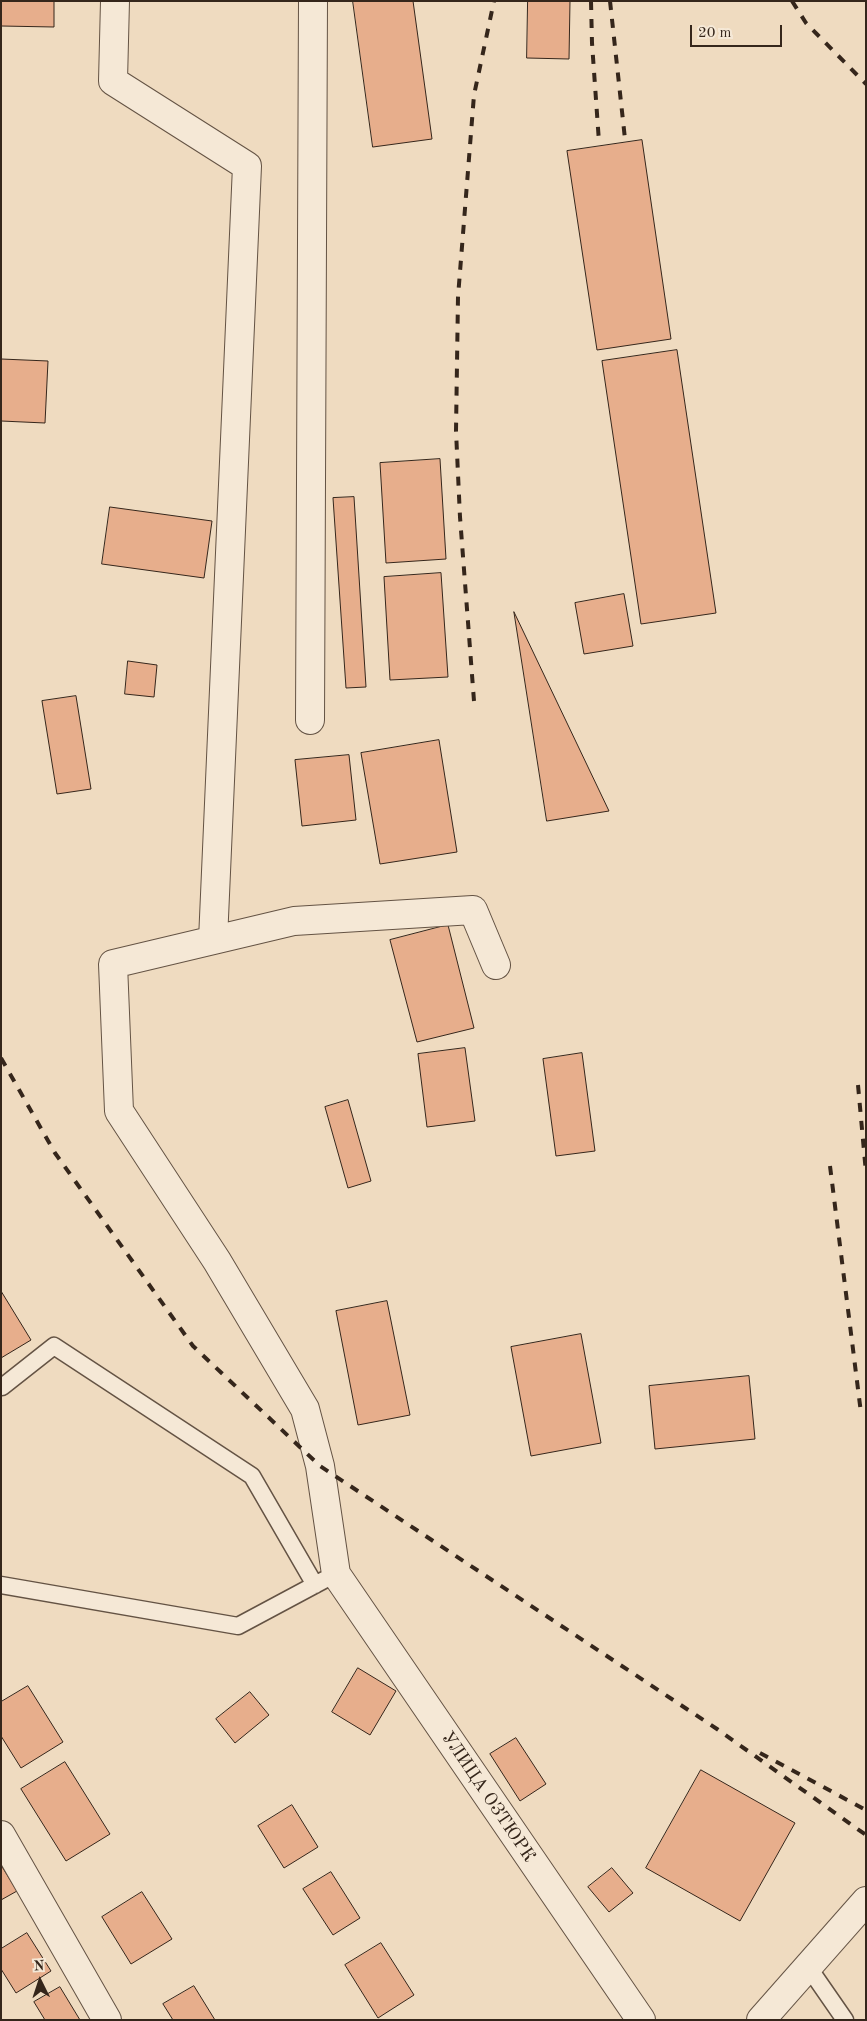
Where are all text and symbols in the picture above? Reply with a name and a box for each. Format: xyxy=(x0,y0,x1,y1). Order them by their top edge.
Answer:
scale bar xyxy=(692,15,784,47)
text: 20 m xyxy=(698,26,732,41)
street label: УЛИЦА ОЗТЮРК xyxy=(436,1728,540,1866)
north arrow xyxy=(15,1956,65,2006)
text: N xyxy=(33,1959,45,1973)

